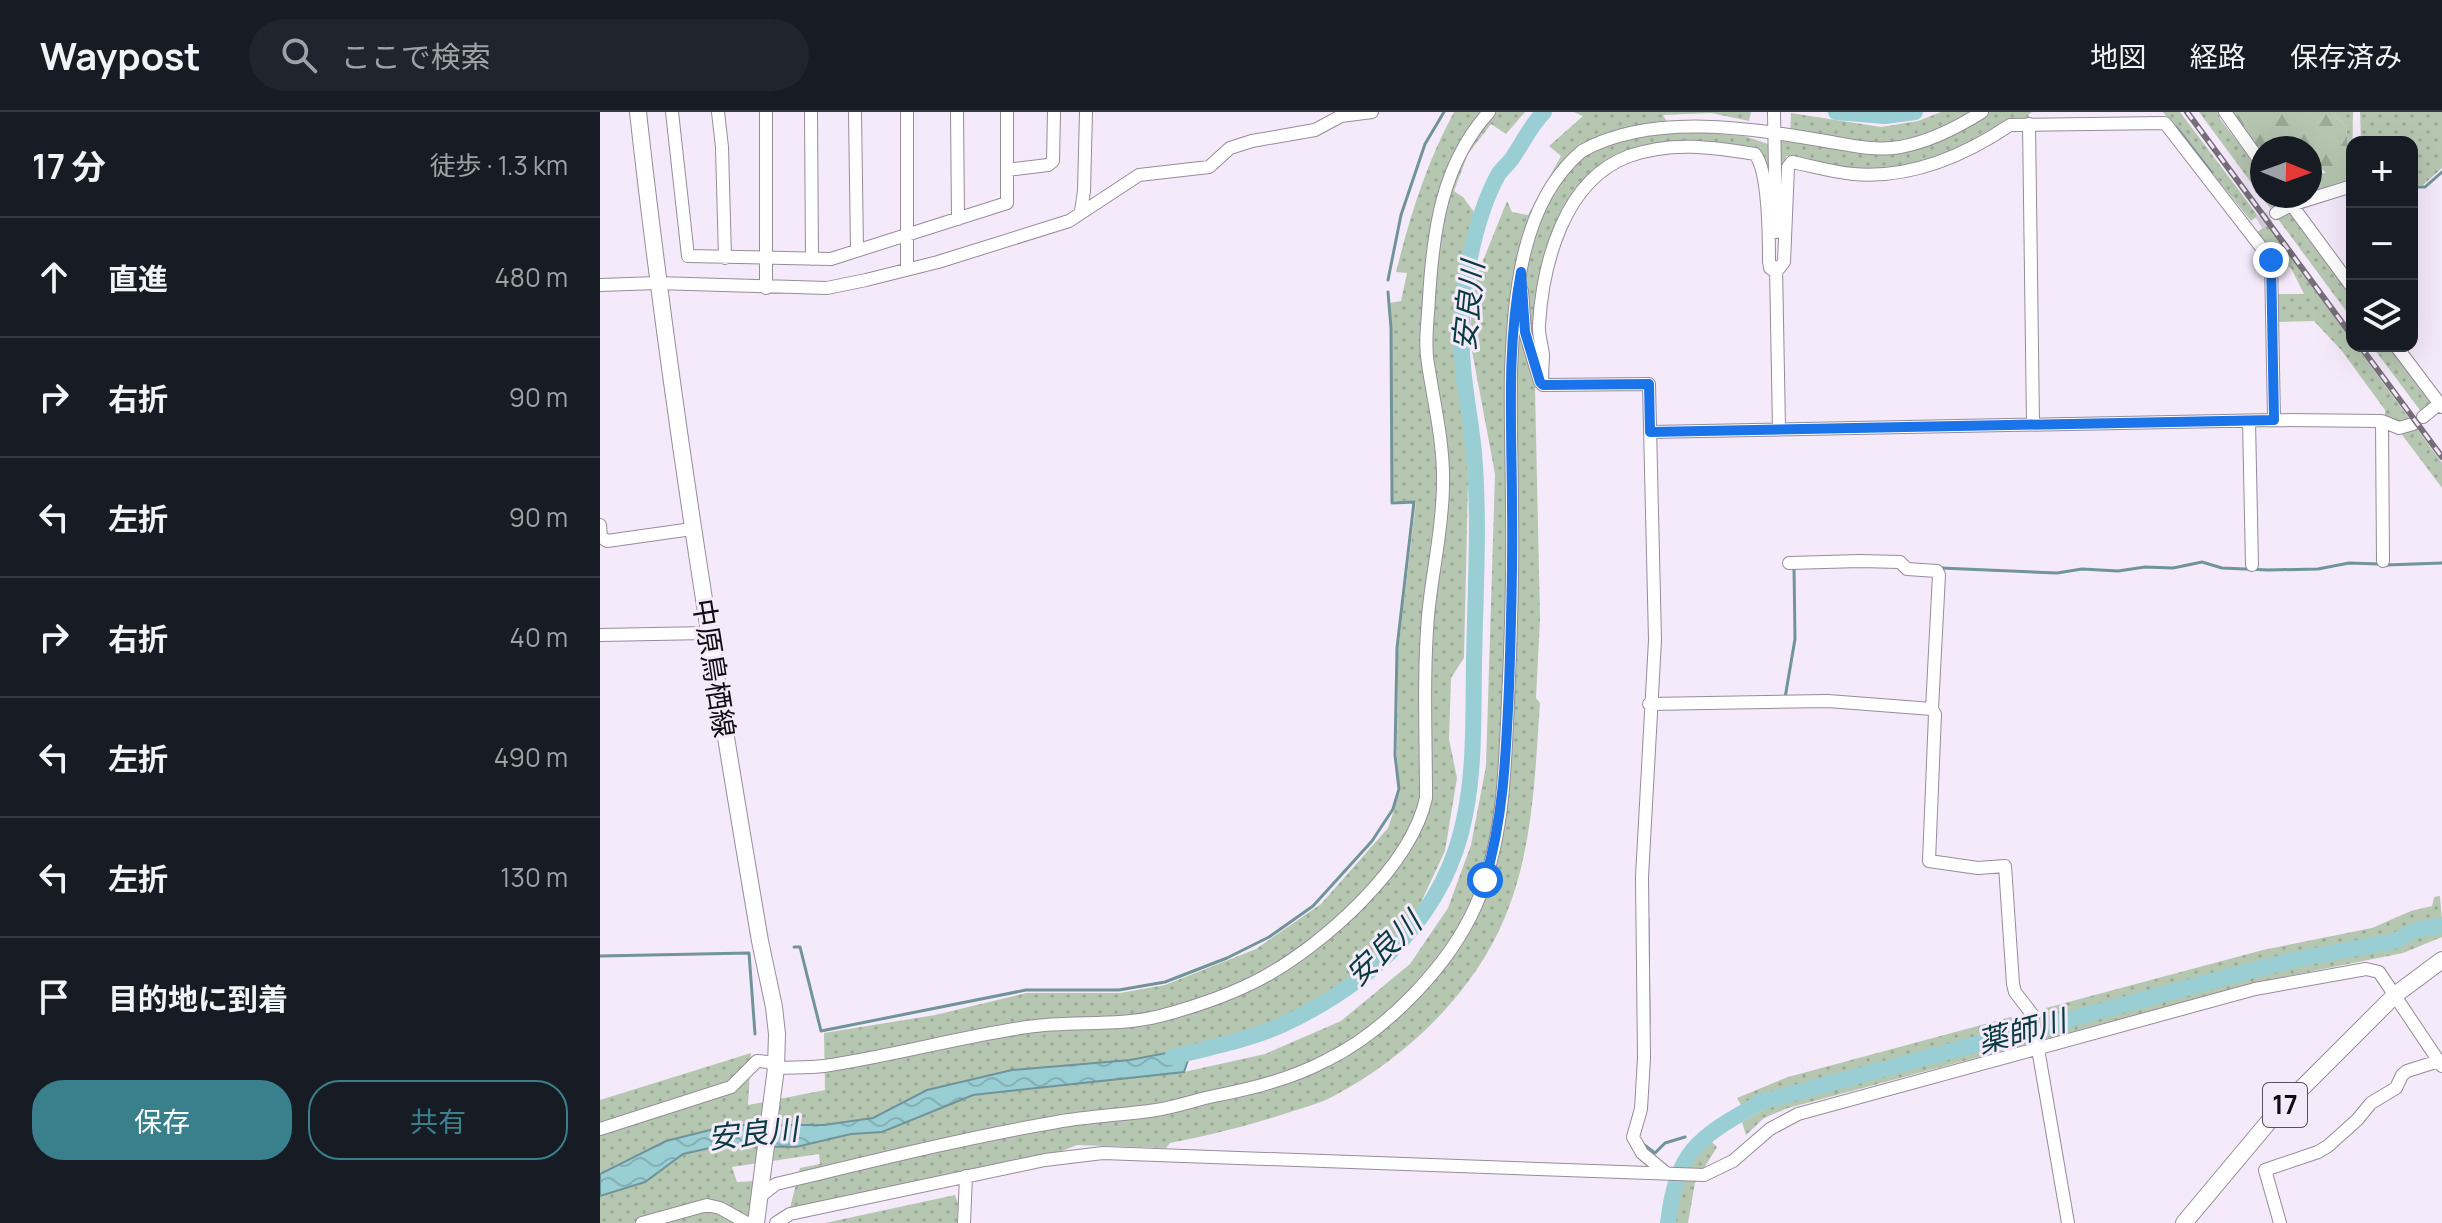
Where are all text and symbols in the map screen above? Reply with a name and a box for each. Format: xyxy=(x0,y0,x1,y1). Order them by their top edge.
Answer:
search box xyxy=(249,19,809,91)
text: Waypost xyxy=(40,29,201,81)
icon: search xyxy=(277,33,321,77)
text: ここで検索 xyxy=(341,36,491,77)
text: 地図 xyxy=(2090,37,2146,75)
text: 経路 xyxy=(2190,37,2246,75)
text: 保存済み xyxy=(2290,37,2402,75)
north arrow xyxy=(2250,136,2322,208)
map controls xyxy=(2346,136,2418,352)
button: + xyxy=(2346,136,2418,208)
text: 17 分 xyxy=(32,143,106,189)
text: 徒歩 · 1.3 km xyxy=(429,147,568,183)
button: − xyxy=(2346,208,2418,280)
route end xyxy=(2253,242,2289,278)
icon: ahead xyxy=(32,255,76,299)
water label: 安良川 xyxy=(1442,256,1493,353)
text: 直進 xyxy=(108,258,168,299)
text: 480 m xyxy=(494,259,568,295)
button: layers xyxy=(2346,280,2418,352)
icon: right xyxy=(32,375,76,419)
text: 右折 xyxy=(108,378,168,419)
text: 90 m xyxy=(509,379,568,415)
icon: left xyxy=(32,495,76,539)
text: 左折 xyxy=(108,498,168,539)
text: 90 m xyxy=(509,499,568,535)
street label: 中原鳥栖線 xyxy=(685,596,745,740)
icon: right xyxy=(32,615,76,659)
text: 右折 xyxy=(108,618,168,659)
text: 40 m xyxy=(510,619,568,655)
icon: left xyxy=(32,735,76,779)
text: 左折 xyxy=(108,738,168,779)
text: 490 m xyxy=(494,739,568,775)
icon: left xyxy=(32,855,76,899)
text: 左折 xyxy=(108,858,168,899)
text: 130 m xyxy=(500,859,568,895)
route start xyxy=(1467,862,1503,898)
water label: 安良川 xyxy=(1336,900,1432,994)
icon: arrive xyxy=(32,975,76,1019)
text: 目的地に到着 xyxy=(108,978,288,1019)
water label: 薬師川 xyxy=(1973,998,2073,1062)
button: 保存 xyxy=(32,1080,292,1160)
button: 共有 xyxy=(308,1080,568,1160)
road number: 17 xyxy=(2263,1083,2307,1127)
water label: 安良川 xyxy=(706,1107,803,1158)

